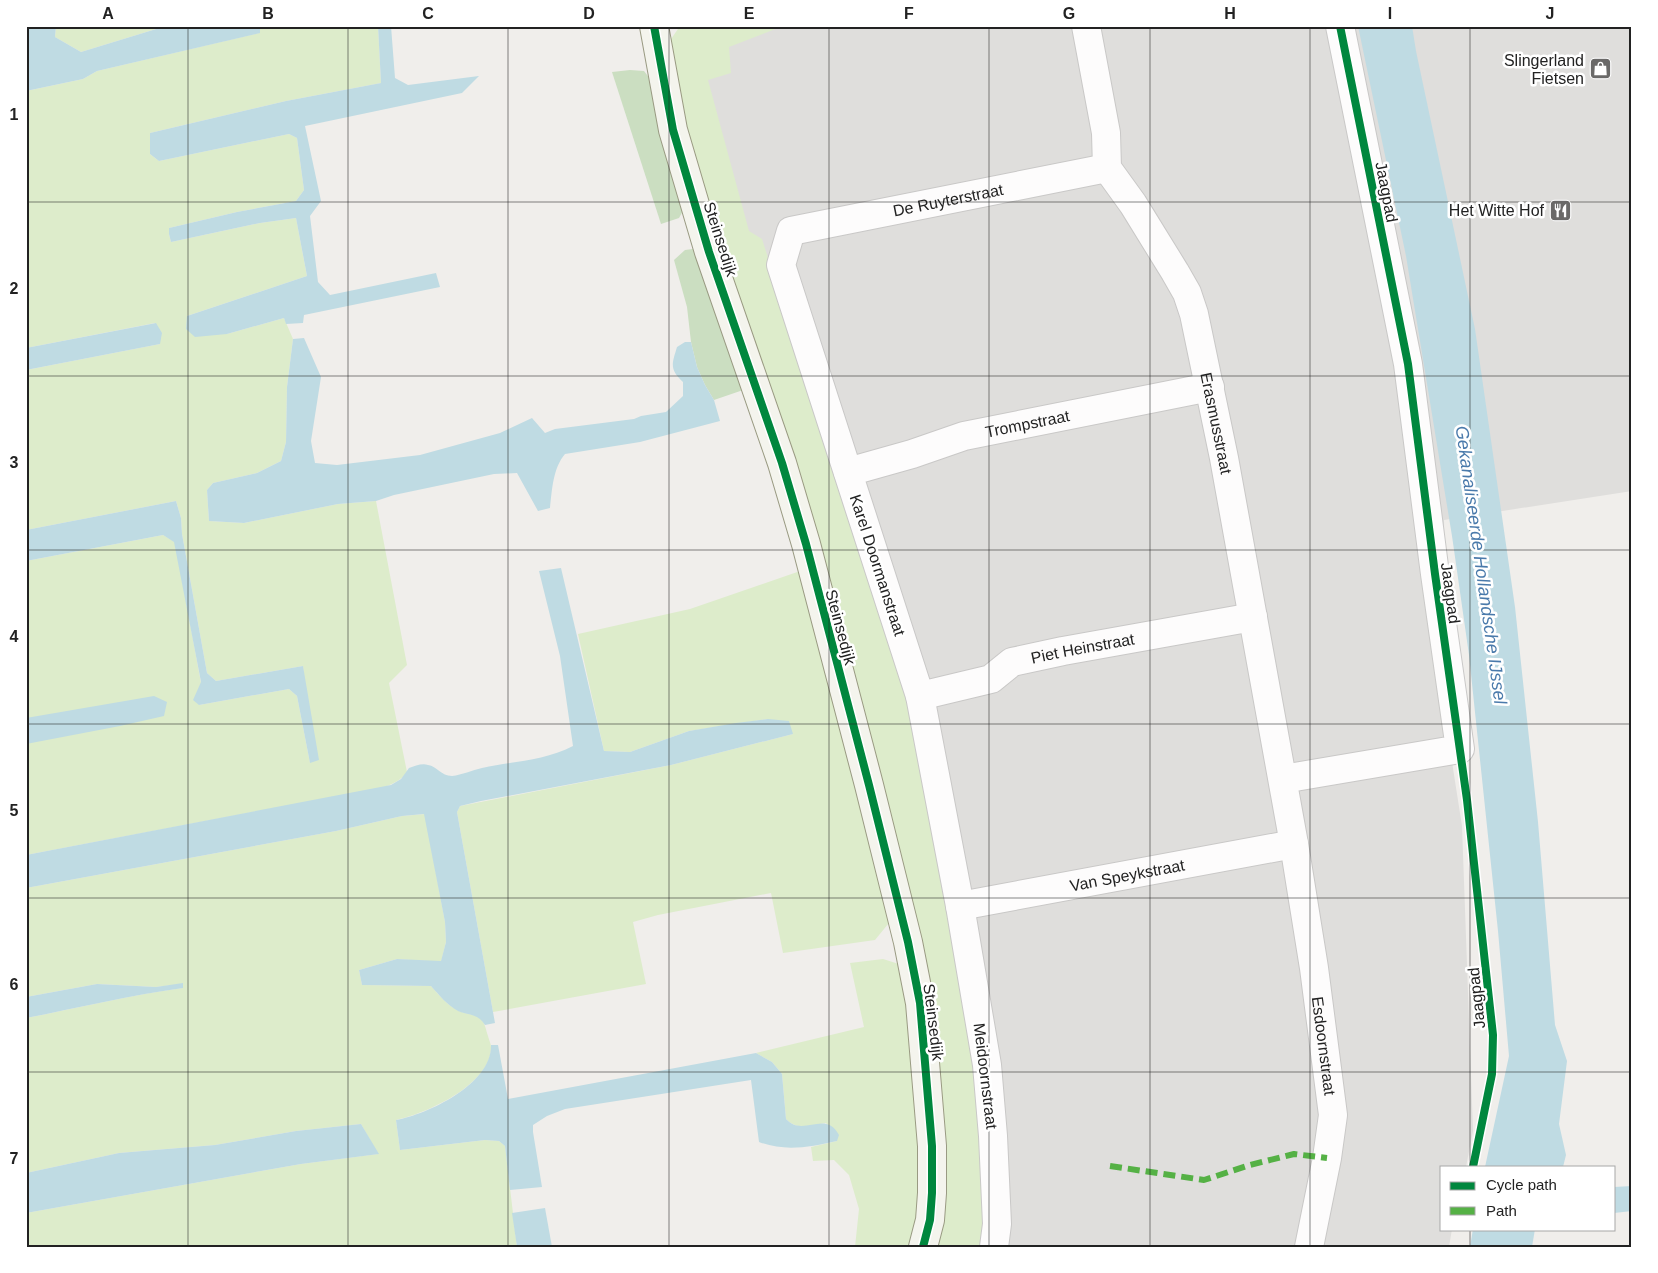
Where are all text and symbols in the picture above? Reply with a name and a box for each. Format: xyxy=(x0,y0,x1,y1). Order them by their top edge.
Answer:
text: A xyxy=(102,5,114,22)
text: B xyxy=(262,5,274,22)
text: C xyxy=(422,5,434,22)
text: D xyxy=(583,5,595,22)
text: E xyxy=(744,5,755,22)
text: F xyxy=(904,5,914,22)
text: G xyxy=(1063,5,1075,22)
text: H xyxy=(1224,5,1236,22)
text: I xyxy=(1388,5,1392,22)
text: J xyxy=(1546,5,1554,22)
place label: Slingerland Fietsen xyxy=(1504,52,1584,87)
shop icon: Slingerland Fietsen xyxy=(1588,57,1612,81)
text: 1 xyxy=(10,106,19,123)
street label: Jaagpad xyxy=(1372,160,1401,224)
street label: De Ruyterstraat xyxy=(891,181,1005,219)
restaurant icon: Het Witte Hof xyxy=(1548,198,1572,222)
street label: Steinsedijk xyxy=(700,200,741,280)
place label: Het Witte Hof xyxy=(1449,202,1545,219)
text: 2 xyxy=(10,280,19,297)
street label: Erasmusstraat xyxy=(1197,371,1235,476)
street label: Trompstraat xyxy=(984,407,1072,441)
water label: Gekanaliseerde Hollandsche IJssel xyxy=(1452,424,1511,707)
text: 3 xyxy=(10,454,19,471)
street label: Karel Doormanstraat xyxy=(847,492,909,639)
street label: Jaagpad xyxy=(1438,561,1463,625)
street label: Steinsedijk xyxy=(822,588,859,668)
text: 4 xyxy=(10,628,19,645)
street label: Piet Heinstraat xyxy=(1029,630,1136,667)
text: 5 xyxy=(10,802,19,819)
street label: Van Speykstraat xyxy=(1069,856,1186,894)
street label: Jaagpad xyxy=(1465,967,1488,1029)
text: 6 xyxy=(10,976,19,993)
street label: Steinsedijk xyxy=(920,983,947,1062)
street label: Esdoornstraat xyxy=(1309,995,1338,1097)
street label: Meidoornstraat xyxy=(971,1022,1001,1131)
text: 7 xyxy=(10,1150,19,1167)
legend xyxy=(1440,1166,1616,1230)
text: Cycle path xyxy=(1486,1176,1557,1193)
text: Path xyxy=(1486,1202,1517,1219)

